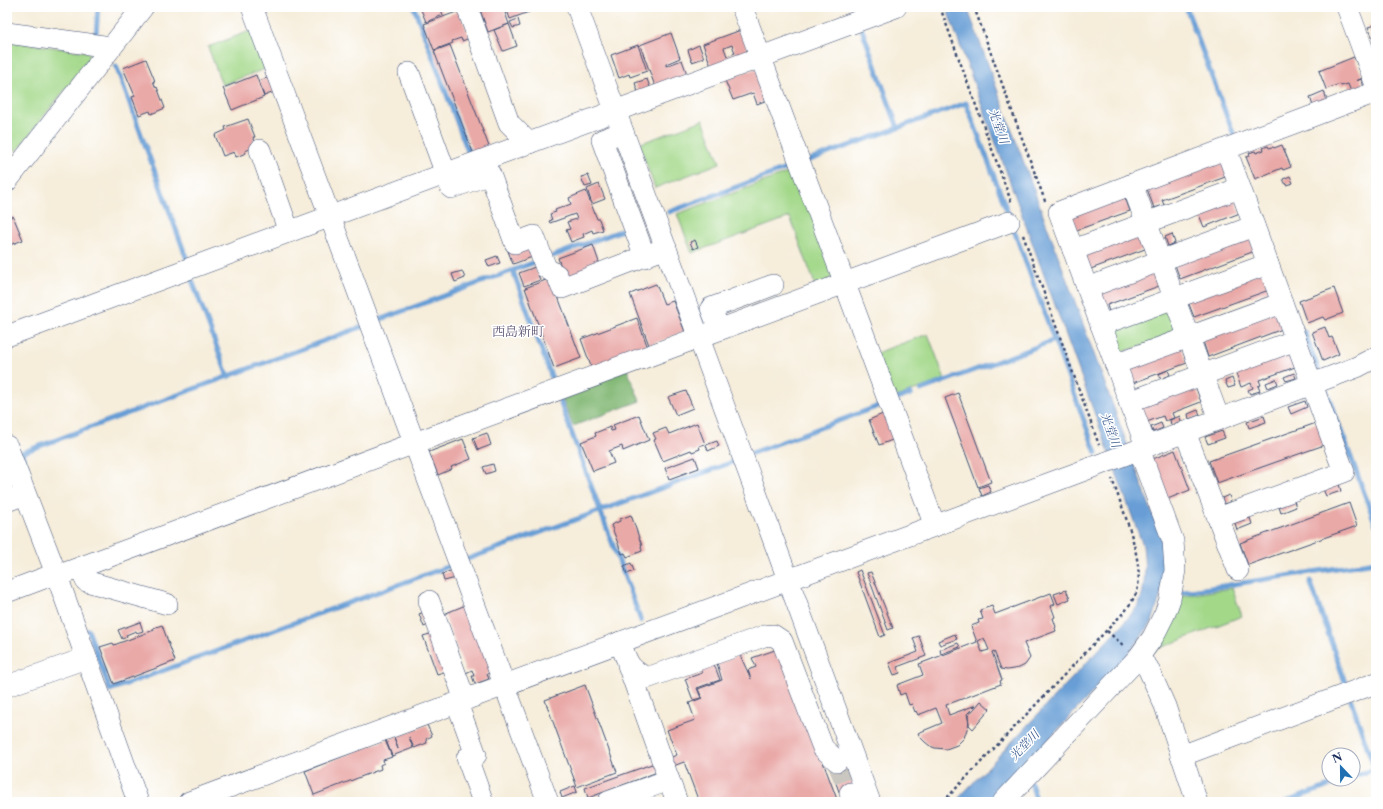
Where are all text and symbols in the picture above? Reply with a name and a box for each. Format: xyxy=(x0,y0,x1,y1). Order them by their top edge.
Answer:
water label: 光堂川 xyxy=(986,107,1013,147)
district label: 西島新町 xyxy=(492,323,544,339)
water label: 光堂川 xyxy=(1098,411,1125,451)
water label: 光堂川 xyxy=(1006,725,1043,763)
north arrow xyxy=(1321,747,1361,787)
text: N xyxy=(1330,749,1345,766)

